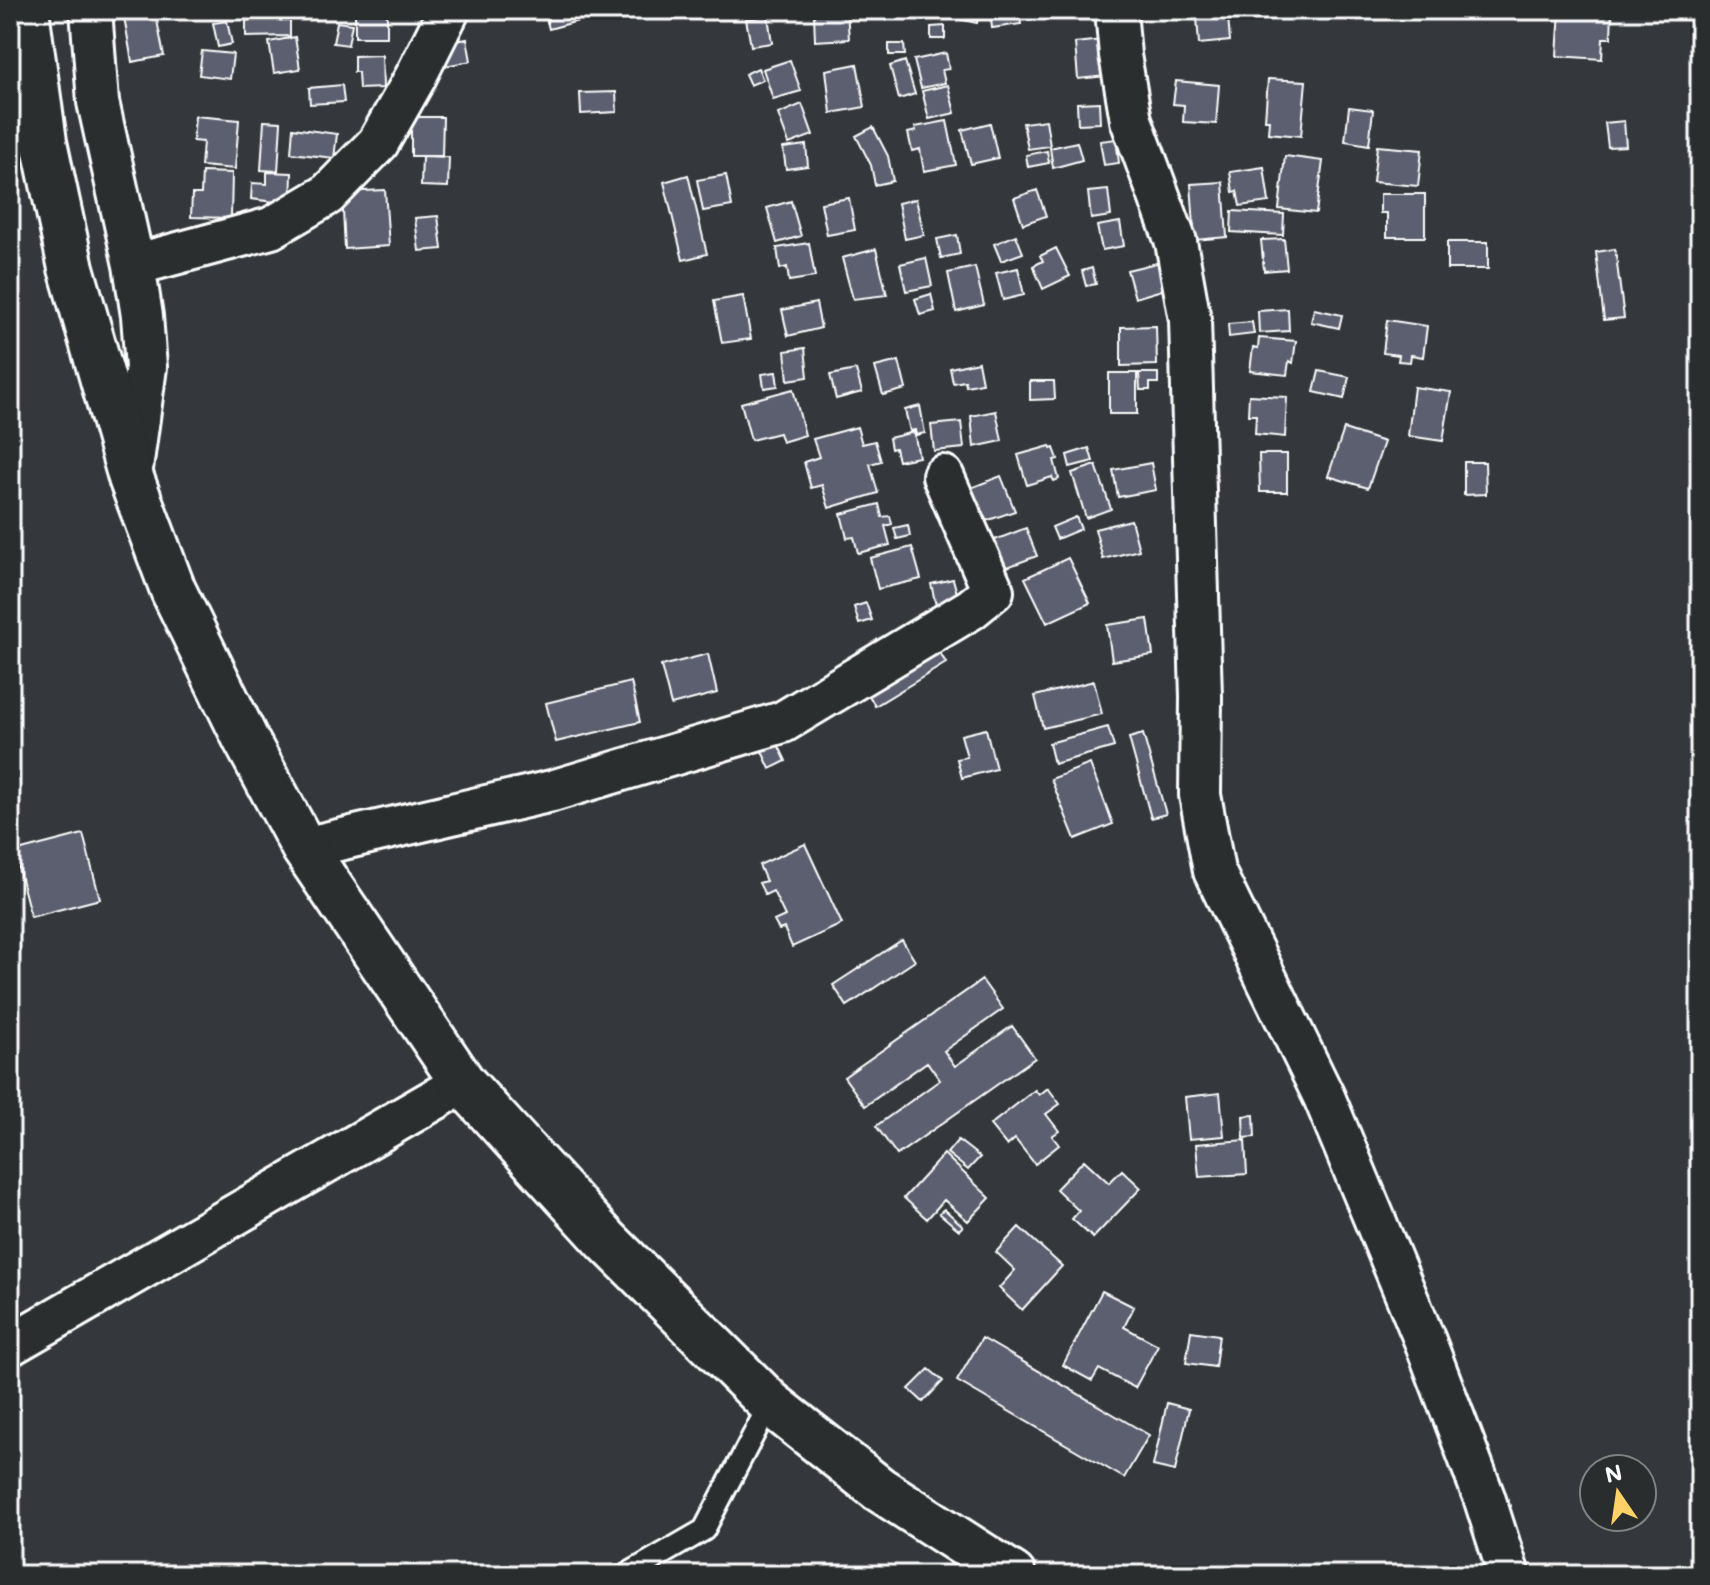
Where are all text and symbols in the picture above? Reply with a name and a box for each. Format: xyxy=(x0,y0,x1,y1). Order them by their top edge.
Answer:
north arrow xyxy=(1578,1453,1658,1533)
text: N xyxy=(1602,1457,1625,1489)

